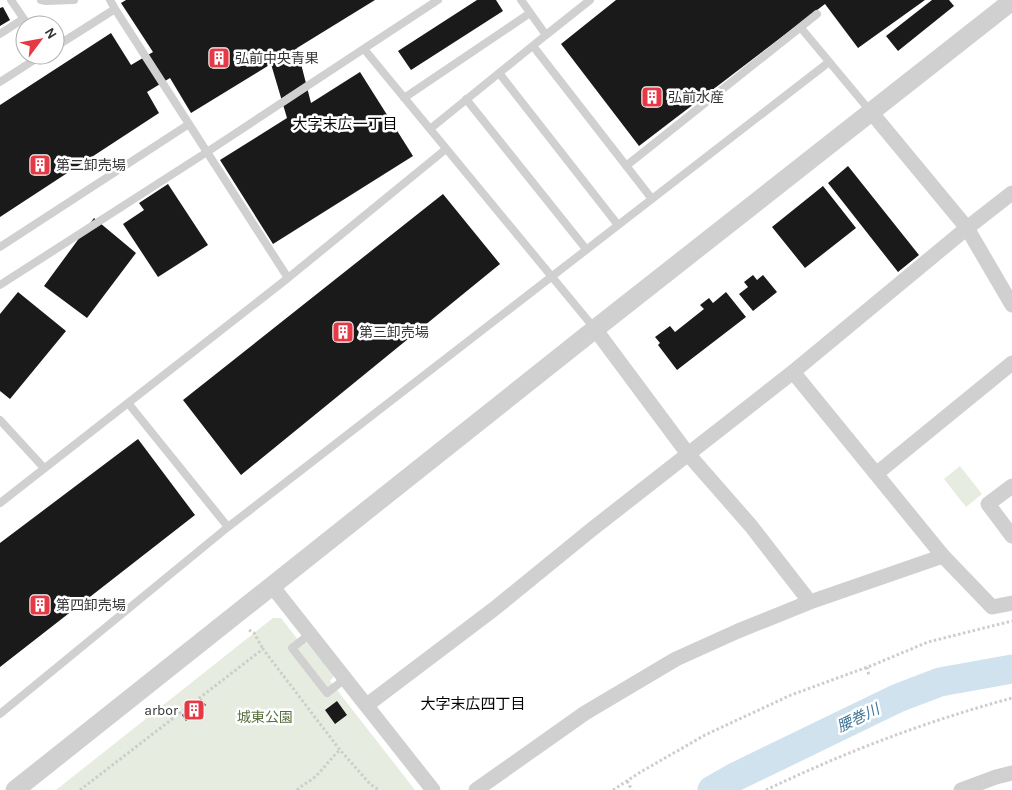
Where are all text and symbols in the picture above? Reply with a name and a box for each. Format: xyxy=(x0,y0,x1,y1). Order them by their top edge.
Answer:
north arrow xyxy=(15,15,65,65)
text: N xyxy=(41,25,60,42)
building icon: 弘前中央青果 xyxy=(207,46,231,70)
place label: 弘前中央青果 xyxy=(235,50,319,67)
building icon: 弘前水産 xyxy=(640,85,664,109)
place label: 弘前水産 xyxy=(668,89,724,106)
district label: 大字末広一丁目 xyxy=(292,115,398,133)
building icon: 第二卸売場 xyxy=(28,153,52,177)
place label: 第二卸売場 xyxy=(56,157,126,174)
building icon: 第三卸売場 xyxy=(331,320,355,344)
place label: 第三卸売場 xyxy=(359,324,429,341)
building icon: 第四卸売場 xyxy=(28,593,52,617)
place label: 第四卸売場 xyxy=(56,597,126,614)
district label: 大字末広四丁目 xyxy=(420,695,526,713)
building icon: arbor xyxy=(182,698,206,722)
water label: 腰巻川 xyxy=(834,699,884,736)
place label: arbor xyxy=(144,702,179,719)
park label: 城東公園 xyxy=(237,709,293,726)

